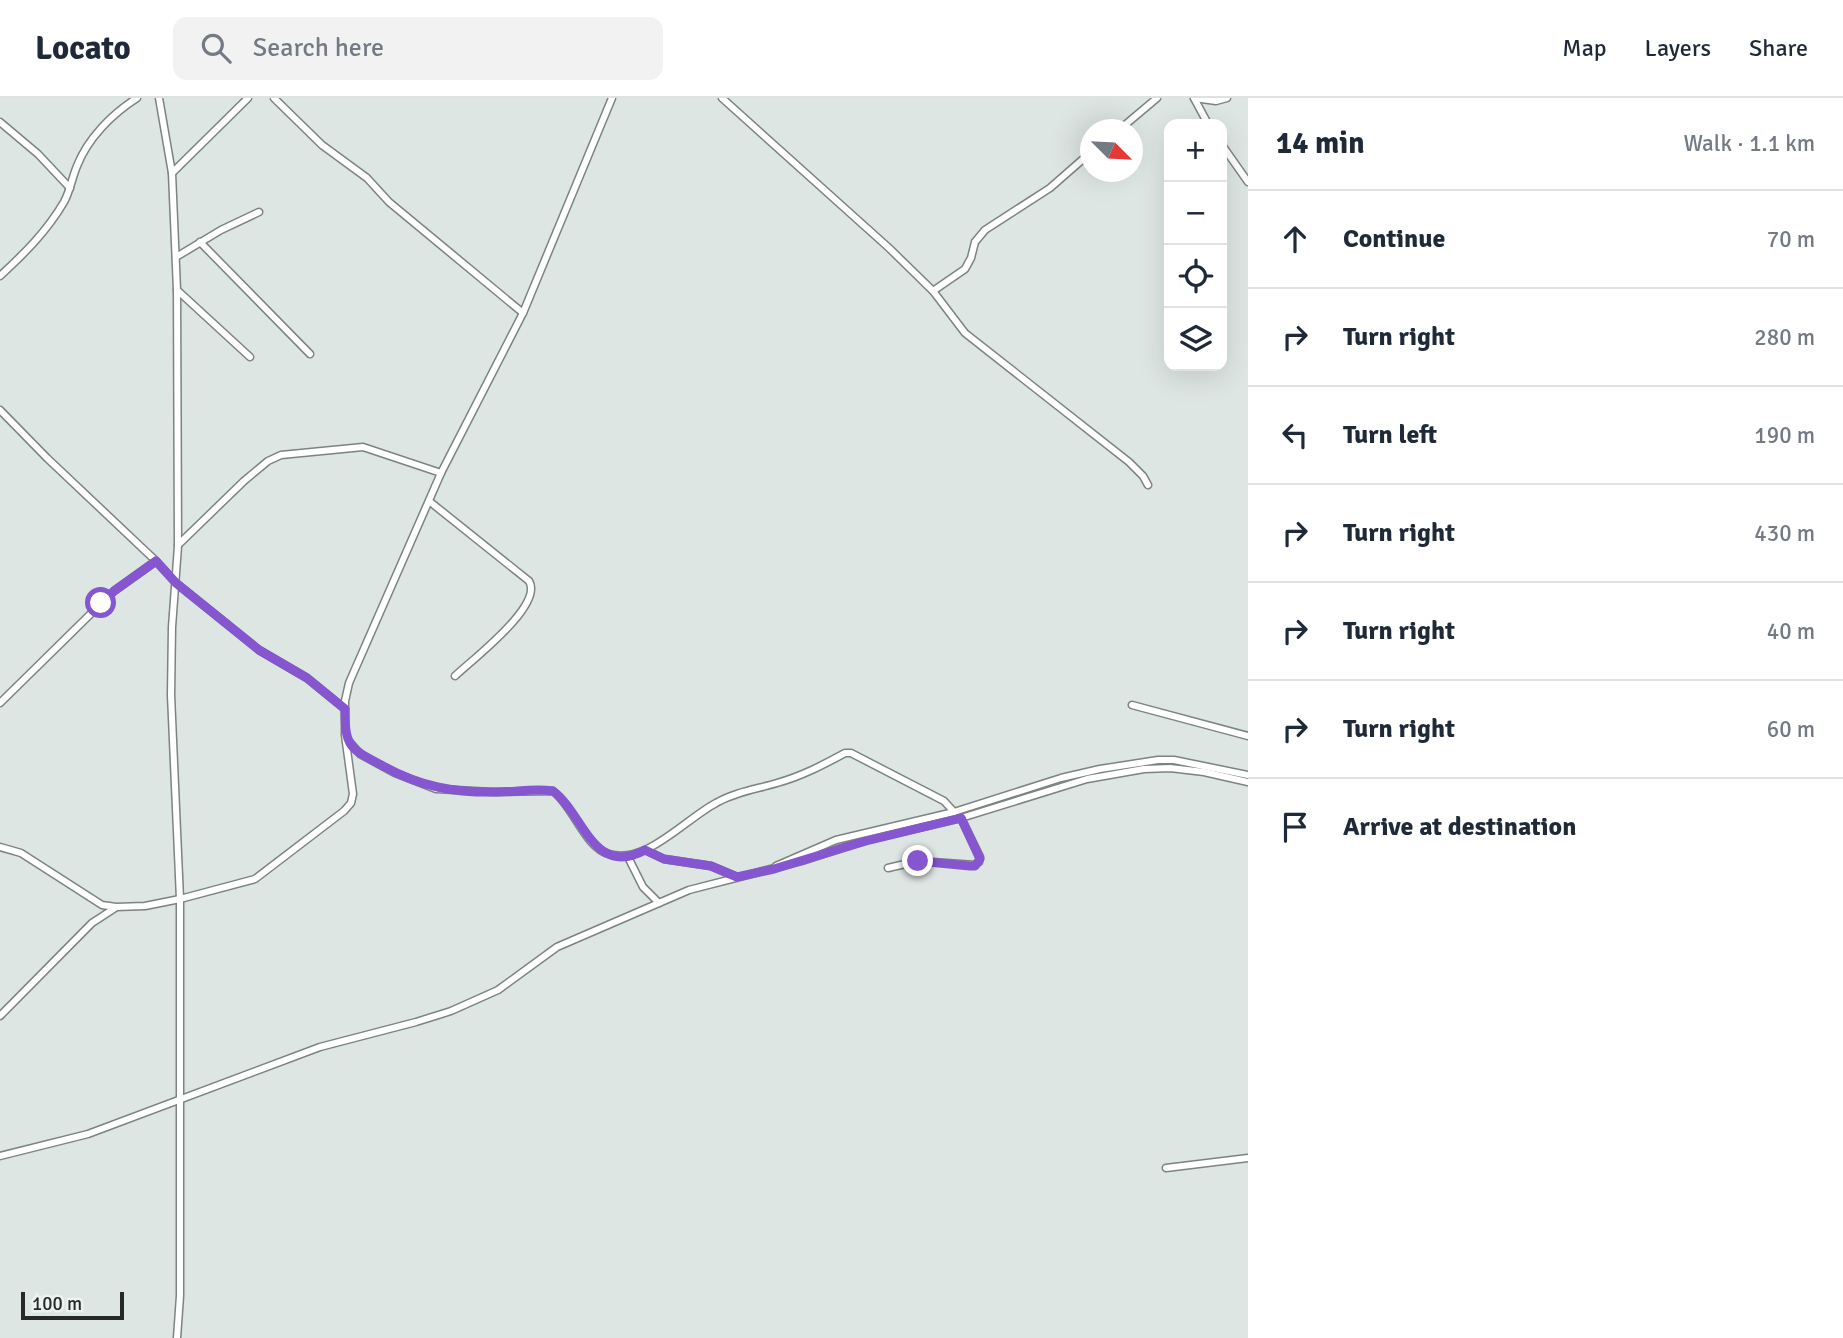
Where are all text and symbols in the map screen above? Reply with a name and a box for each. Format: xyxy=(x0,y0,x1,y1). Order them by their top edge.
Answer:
search box xyxy=(173,17,663,80)
text: Locato xyxy=(35,28,131,69)
icon: search xyxy=(197,29,235,67)
text: Search here xyxy=(253,32,384,64)
text: Map xyxy=(1562,33,1607,63)
text: Layers xyxy=(1645,33,1711,63)
text: Share xyxy=(1749,33,1808,63)
north arrow xyxy=(1080,119,1143,182)
map controls xyxy=(1164,119,1227,371)
button: + xyxy=(1164,119,1227,182)
text: 14 min xyxy=(1276,125,1365,162)
text: Walk · 1.1 km xyxy=(1683,129,1815,158)
button: − xyxy=(1164,182,1227,245)
icon: ahead xyxy=(1276,220,1314,258)
text: Continue xyxy=(1343,223,1445,255)
text: 70 m xyxy=(1767,225,1815,254)
button: locate xyxy=(1164,245,1227,308)
button: layers xyxy=(1164,308,1227,371)
icon: right xyxy=(1276,318,1314,356)
text: Turn right xyxy=(1343,321,1455,353)
text: 280 m xyxy=(1754,323,1815,352)
icon: left xyxy=(1276,416,1314,454)
text: Turn left xyxy=(1343,419,1437,451)
text: 190 m xyxy=(1754,421,1815,450)
icon: right xyxy=(1276,514,1314,552)
text: Turn right xyxy=(1343,517,1455,549)
text: 430 m xyxy=(1754,519,1815,548)
route start xyxy=(85,587,116,618)
icon: right xyxy=(1276,612,1314,650)
text: Turn right xyxy=(1343,615,1455,647)
text: 40 m xyxy=(1767,617,1815,646)
icon: right xyxy=(1276,710,1314,748)
text: Turn right xyxy=(1343,713,1455,745)
text: 60 m xyxy=(1767,715,1815,744)
icon: arrive xyxy=(1276,808,1314,846)
text: Arrive at destination xyxy=(1343,811,1576,843)
route end xyxy=(902,845,933,876)
scale bar xyxy=(21,1289,124,1321)
text: 100 m xyxy=(32,1292,82,1316)

